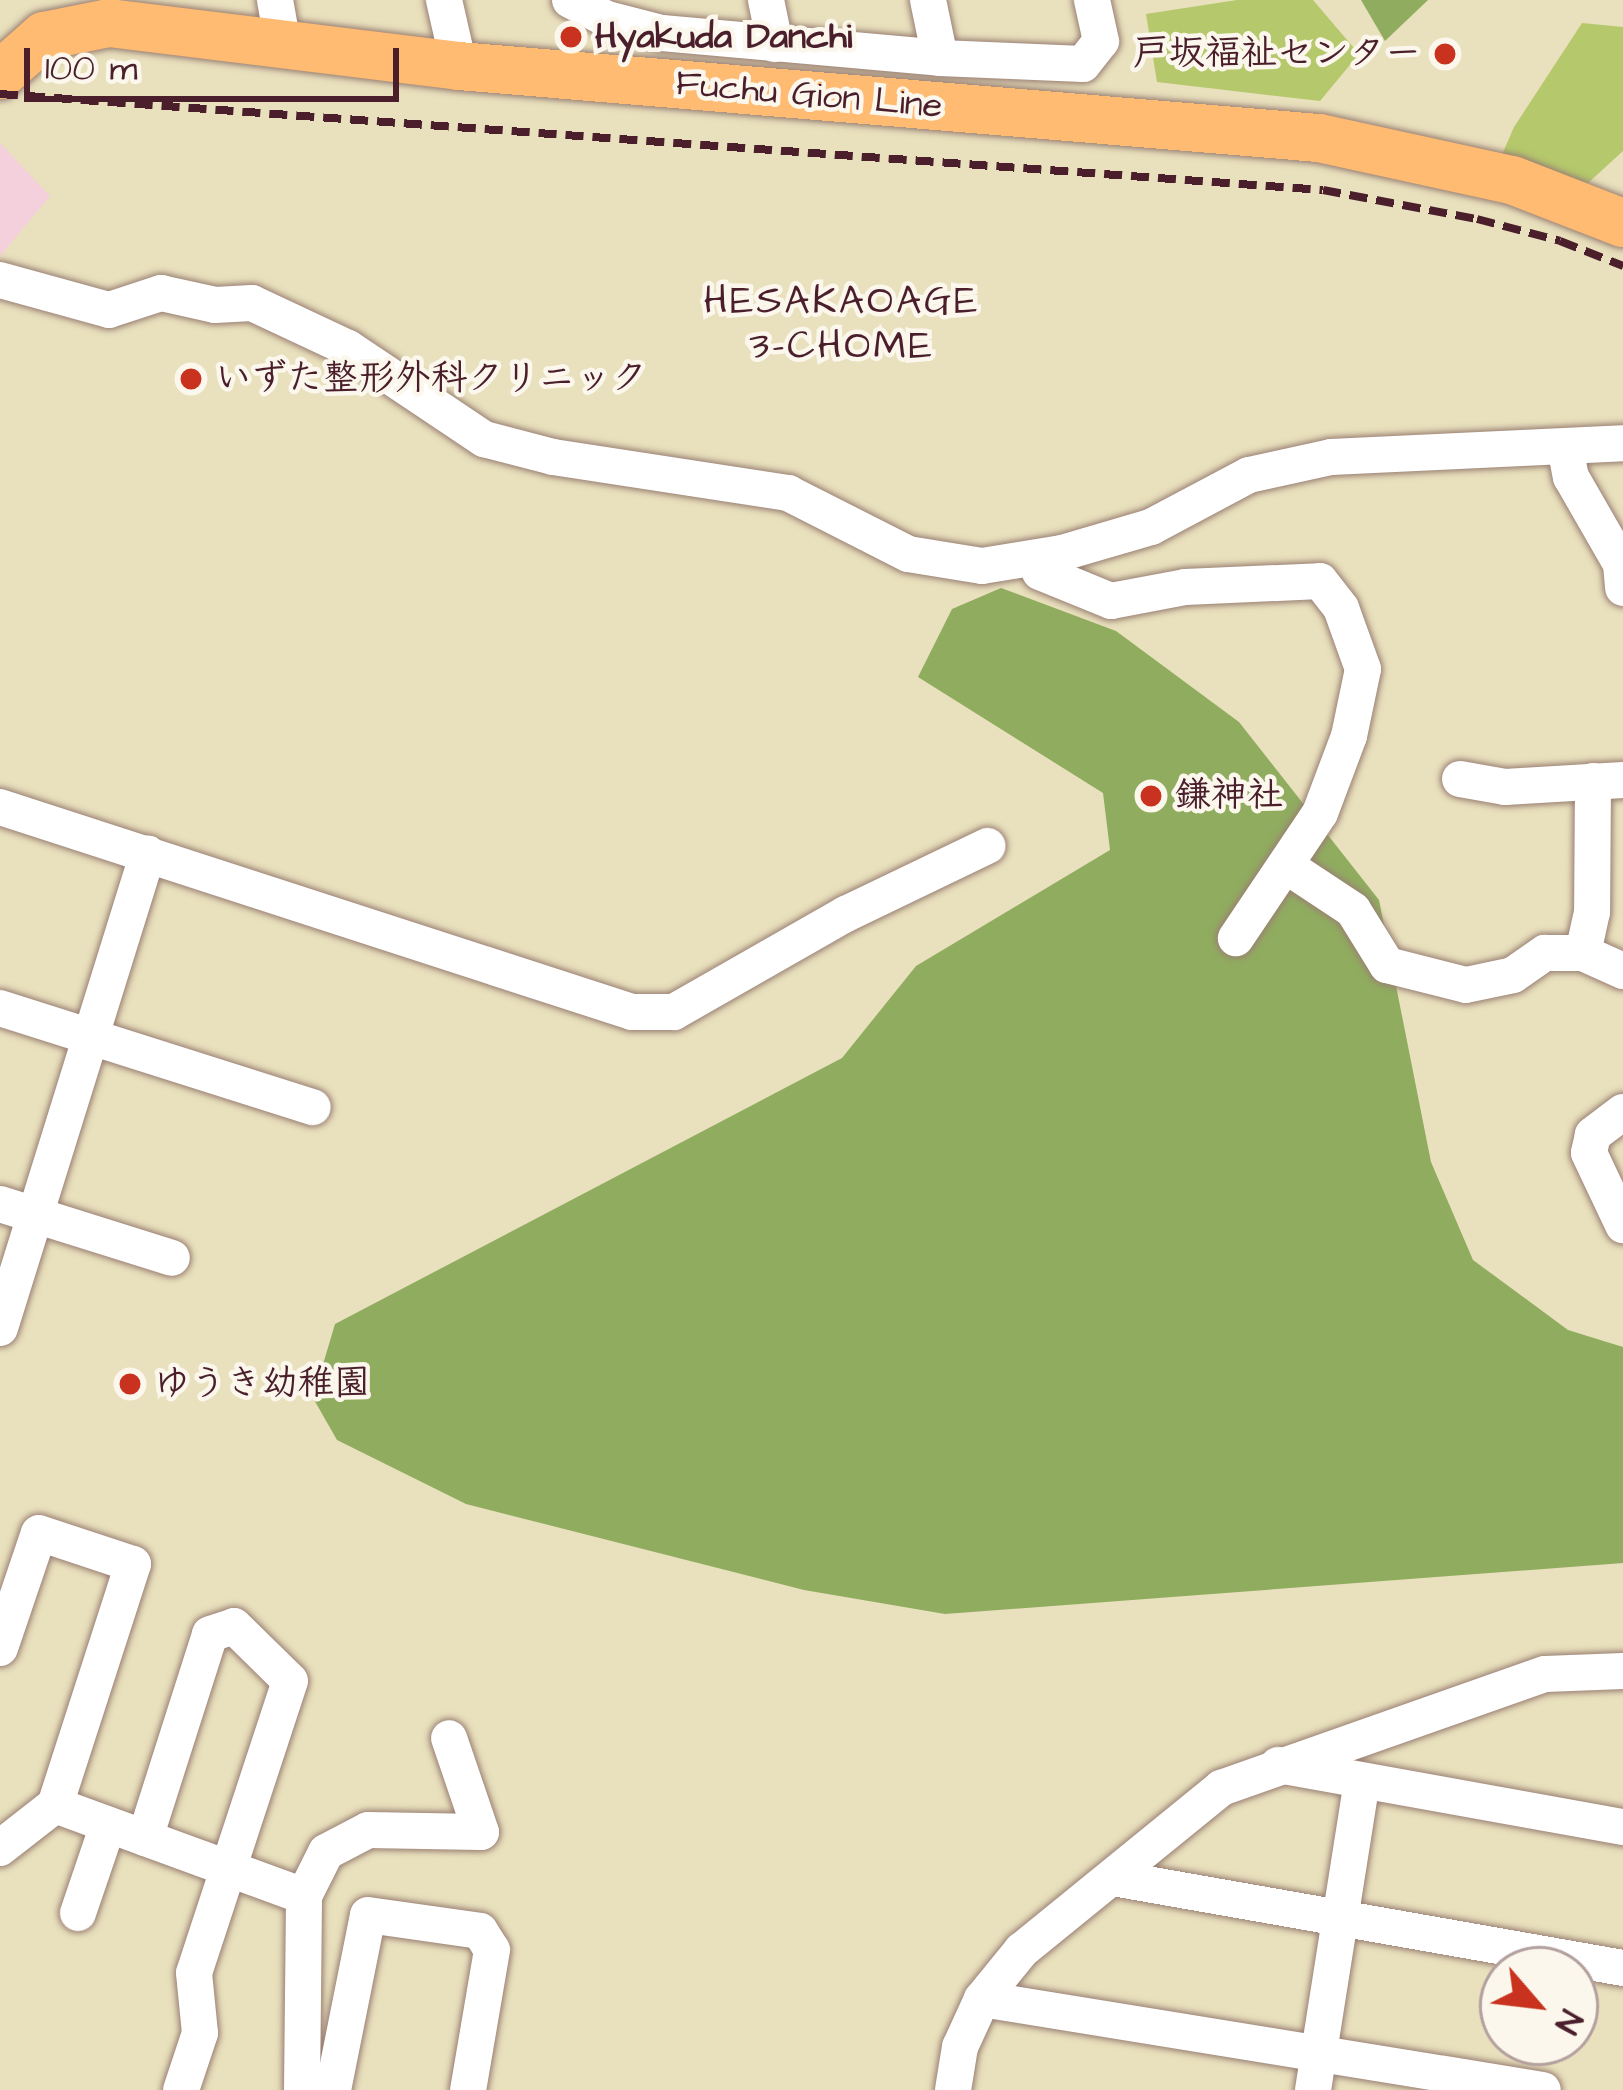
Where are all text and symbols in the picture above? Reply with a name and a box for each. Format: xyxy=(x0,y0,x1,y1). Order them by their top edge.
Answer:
place label: Hyakuda Danchi xyxy=(595,15,852,59)
scale bar xyxy=(30,24,405,98)
marker: Hyakuda Danchi xyxy=(558,24,584,50)
place label: 戸坂福祉センター xyxy=(1133,32,1421,76)
marker: 戸坂福祉センター xyxy=(1432,41,1458,67)
text: 100 m xyxy=(45,43,137,94)
street label: Fuchu Gion Line xyxy=(674,62,944,128)
district label: HESAKAOAGE 3-CHOME xyxy=(704,280,980,371)
place label: いずた整形外科クリニック xyxy=(215,357,647,401)
marker: いずた整形外科クリニック xyxy=(178,366,204,392)
place label: 鎌神社 xyxy=(1175,774,1283,818)
marker: 鎌神社 xyxy=(1138,783,1164,809)
place label: ゆうき幼稚園 xyxy=(154,1362,370,1406)
marker: ゆうき幼稚園 xyxy=(117,1371,143,1397)
north arrow xyxy=(1479,1946,1599,2066)
text: N xyxy=(1543,2002,1593,2041)

